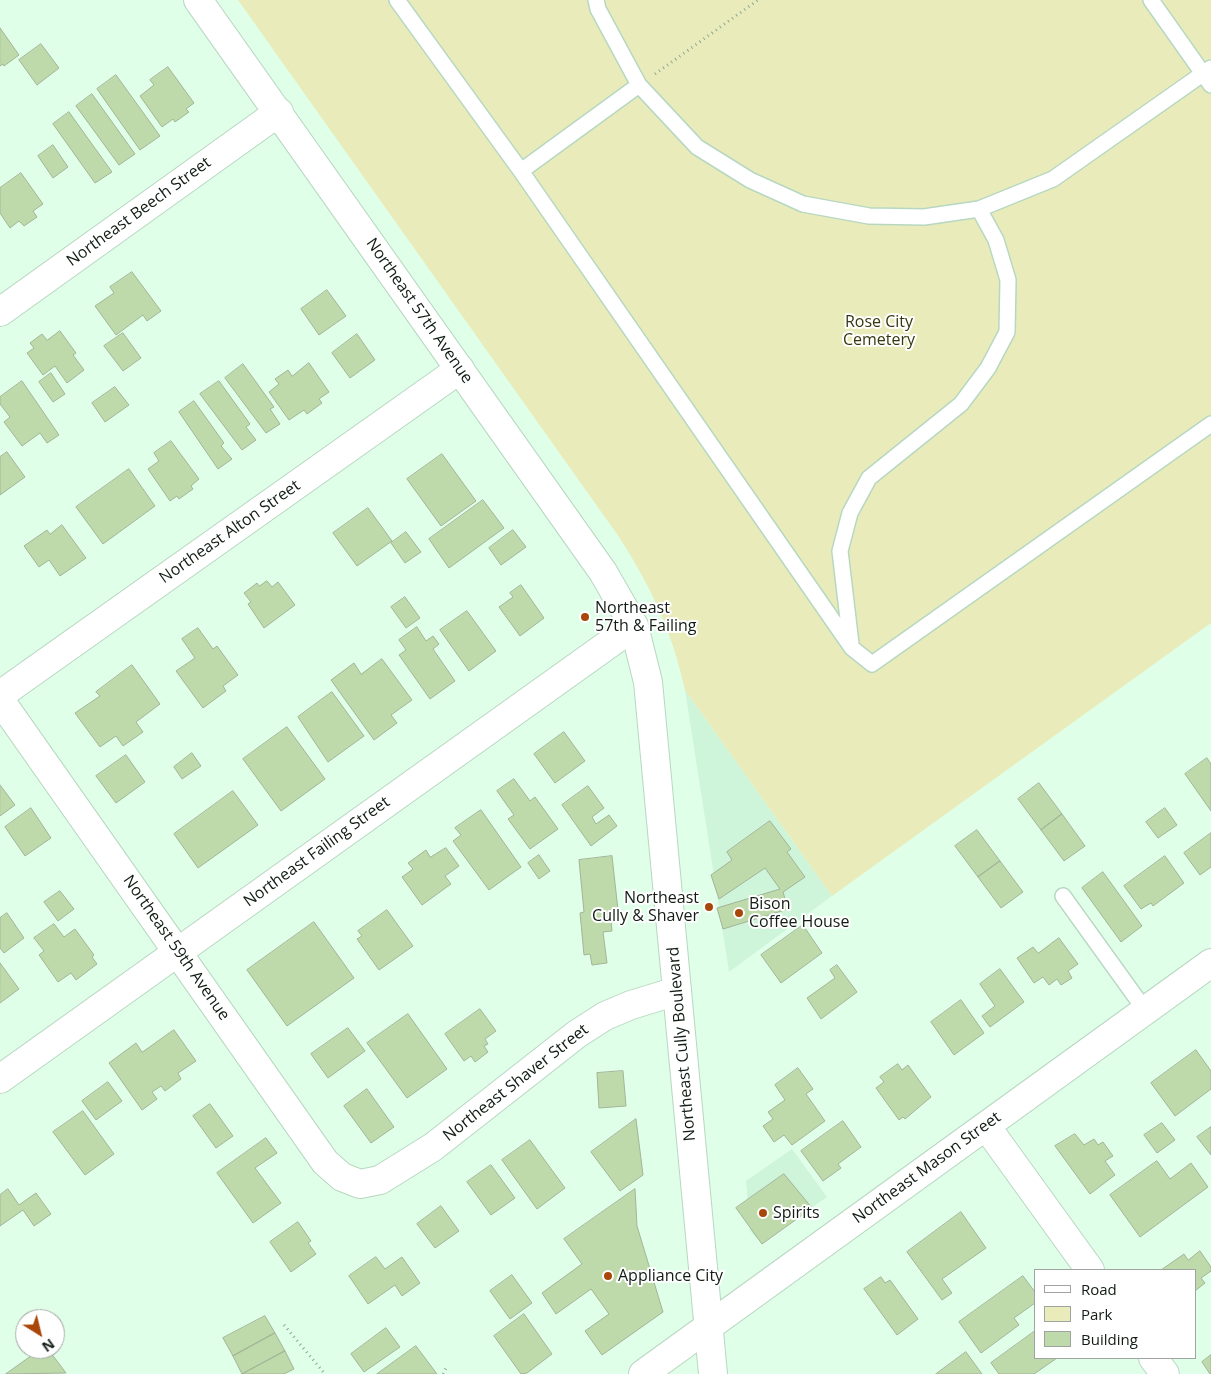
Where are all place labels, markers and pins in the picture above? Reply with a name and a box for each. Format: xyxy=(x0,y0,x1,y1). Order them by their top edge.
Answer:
place label: Northeast 57th & Failing xyxy=(595,598,697,636)
marker: Northeast 57th & Failing xyxy=(579,611,591,623)
place label: Northeast Cully & Shaver xyxy=(592,888,699,926)
place label: Bison Coffee House xyxy=(749,894,849,932)
marker: Northeast Cully & Shaver xyxy=(703,901,715,913)
marker: Bison Coffee House xyxy=(733,907,745,919)
place label: Spirits xyxy=(773,1203,820,1223)
marker: Spirits xyxy=(757,1207,769,1219)
place label: Appliance City xyxy=(618,1266,723,1286)
marker: Appliance City xyxy=(602,1270,614,1282)

